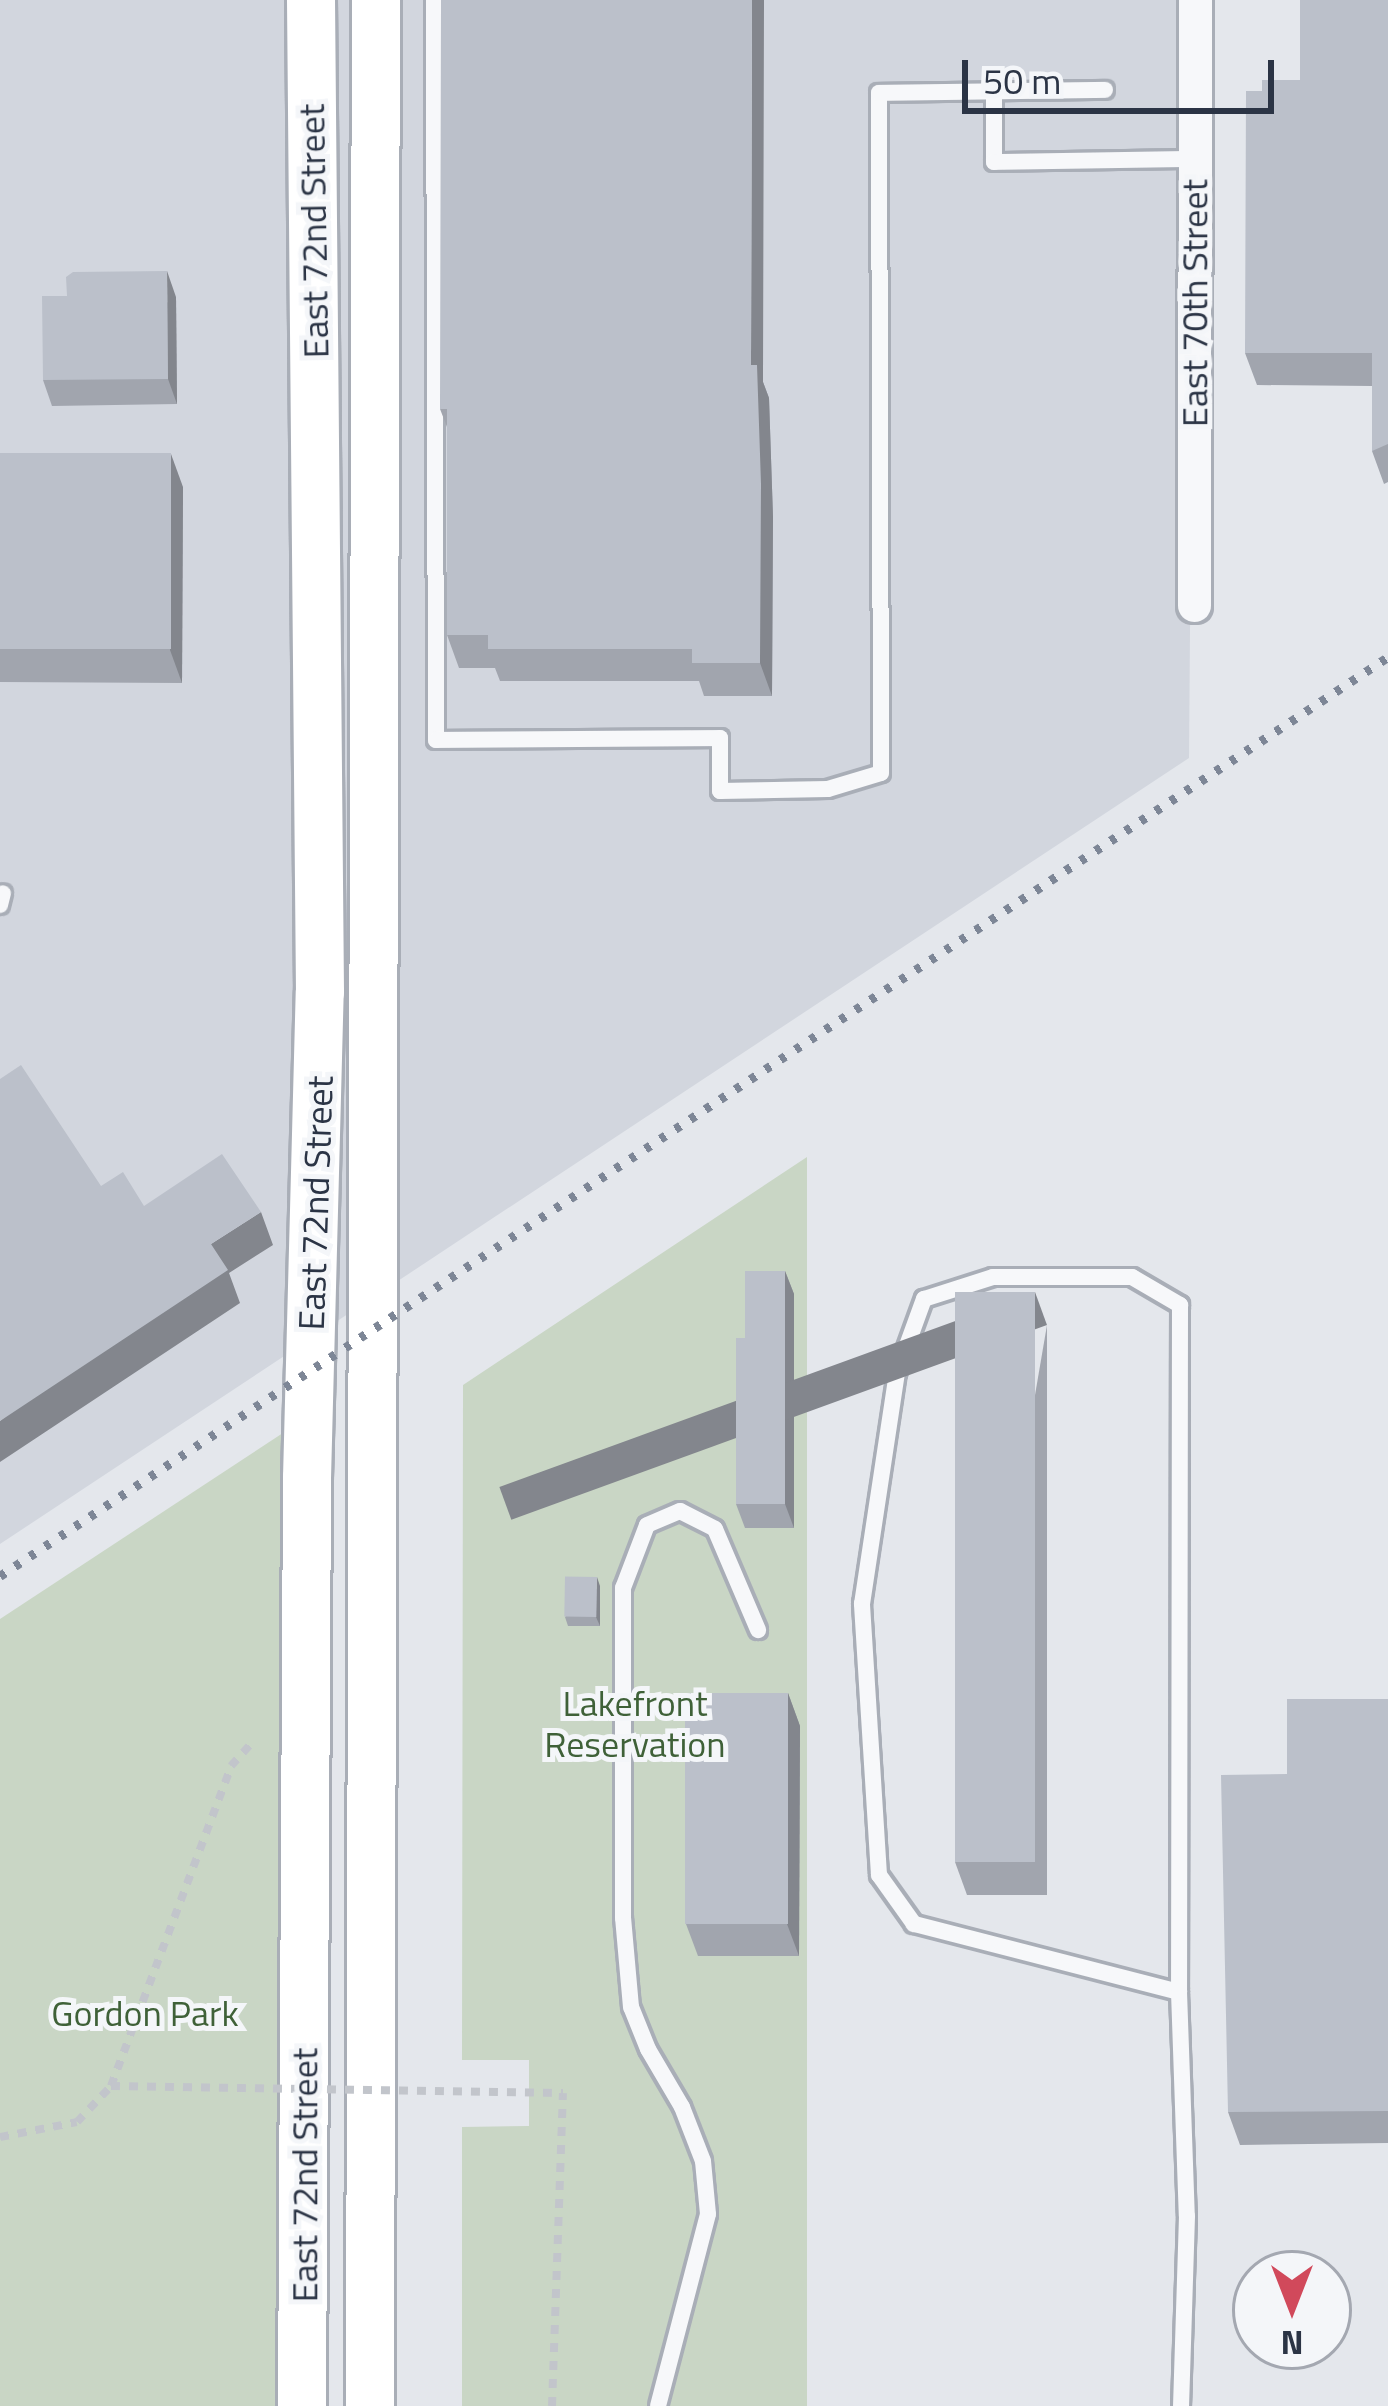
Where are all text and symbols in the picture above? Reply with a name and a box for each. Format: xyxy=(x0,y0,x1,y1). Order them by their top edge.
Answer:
scale bar xyxy=(968,36,1280,110)
text: 50 m xyxy=(983,53,1061,108)
street label: East 72nd Street xyxy=(289,103,337,359)
street label: East 70th Street xyxy=(1172,179,1216,427)
street label: East 72nd Street xyxy=(289,1075,341,1331)
park label: Lakefront Reservation xyxy=(544,1680,726,1765)
park label: Gordon Park xyxy=(51,1991,239,2035)
street label: East 72nd Street xyxy=(282,2048,326,2302)
north arrow xyxy=(1232,2250,1352,2370)
text: N xyxy=(1281,2318,1303,2368)

